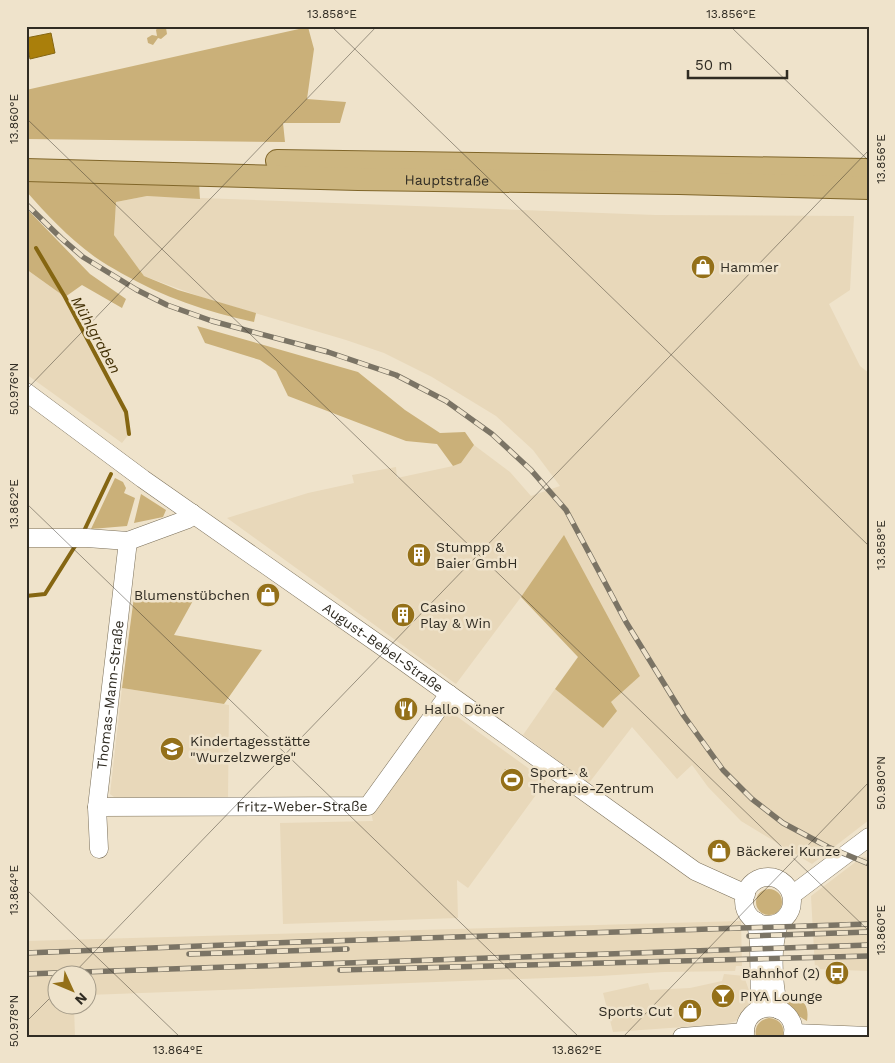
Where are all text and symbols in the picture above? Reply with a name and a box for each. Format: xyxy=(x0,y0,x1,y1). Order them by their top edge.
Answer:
text: 13.858°E xyxy=(307,7,357,21)
text: 13.856°E xyxy=(706,7,756,21)
scale bar xyxy=(688,48,786,80)
text: 50 m xyxy=(695,56,732,74)
text: 13.860°E xyxy=(7,94,21,144)
text: 13.856°E xyxy=(874,134,888,184)
street label: Hauptstraße xyxy=(404,172,489,189)
shop icon: Hammer xyxy=(690,254,716,280)
place label: Hammer xyxy=(720,259,779,275)
water label: Mühlgraben xyxy=(67,293,125,377)
text: 50.976°N xyxy=(7,363,21,415)
text: 13.862°E xyxy=(7,479,21,529)
text: 13.858°E xyxy=(874,520,888,570)
place label: Stumpp & Baier GmbH xyxy=(436,539,517,571)
building icon: Stumpp & Baier GmbH xyxy=(406,542,432,568)
shop icon: Blumenstübchen xyxy=(255,582,281,608)
place label: Blumenstübchen xyxy=(134,587,250,603)
street label: August-Bebel-Straße xyxy=(320,599,446,695)
place label: Casino Play & Win xyxy=(420,599,491,631)
building icon: Casino Play & Win xyxy=(390,602,416,628)
street label: Thomas-Mann-Straße xyxy=(93,619,127,770)
restaurant icon: Hallo Döner xyxy=(393,696,419,722)
place label: Hallo Döner xyxy=(424,701,505,717)
place label: Kindertagesstätte "Wurzelzwerge" xyxy=(190,733,310,765)
school or university icon: Kindertagesstätte "Wurzelzwerge" xyxy=(159,736,185,762)
text: 50.980°N xyxy=(874,756,888,810)
place label: Sport- & Therapie-Zentrum xyxy=(530,764,654,796)
sports icon: Sport- & Therapie-Zentrum xyxy=(499,767,525,793)
street label: Fritz-Weber-Straße xyxy=(236,798,368,814)
shop icon: Bäckerei Kunze xyxy=(706,838,732,864)
place label: Bäckerei Kunze xyxy=(736,843,840,859)
text: 13.864°E xyxy=(7,865,21,915)
text: 13.860°E xyxy=(874,905,888,955)
bus stop icon: Bahnhof (2) xyxy=(824,960,850,986)
place label: Bahnhof (2) xyxy=(741,965,820,981)
north arrow xyxy=(48,966,98,1016)
bar icon: PIYA Lounge xyxy=(710,983,736,1009)
place label: PIYA Lounge xyxy=(740,988,823,1004)
text: N xyxy=(72,990,91,1008)
text: 50.978°N xyxy=(7,995,21,1047)
shop icon: Sports Cut xyxy=(677,998,703,1024)
place label: Sports Cut xyxy=(599,1003,672,1019)
text: 13.864°E xyxy=(153,1043,203,1057)
text: 13.862°E xyxy=(552,1043,602,1057)

